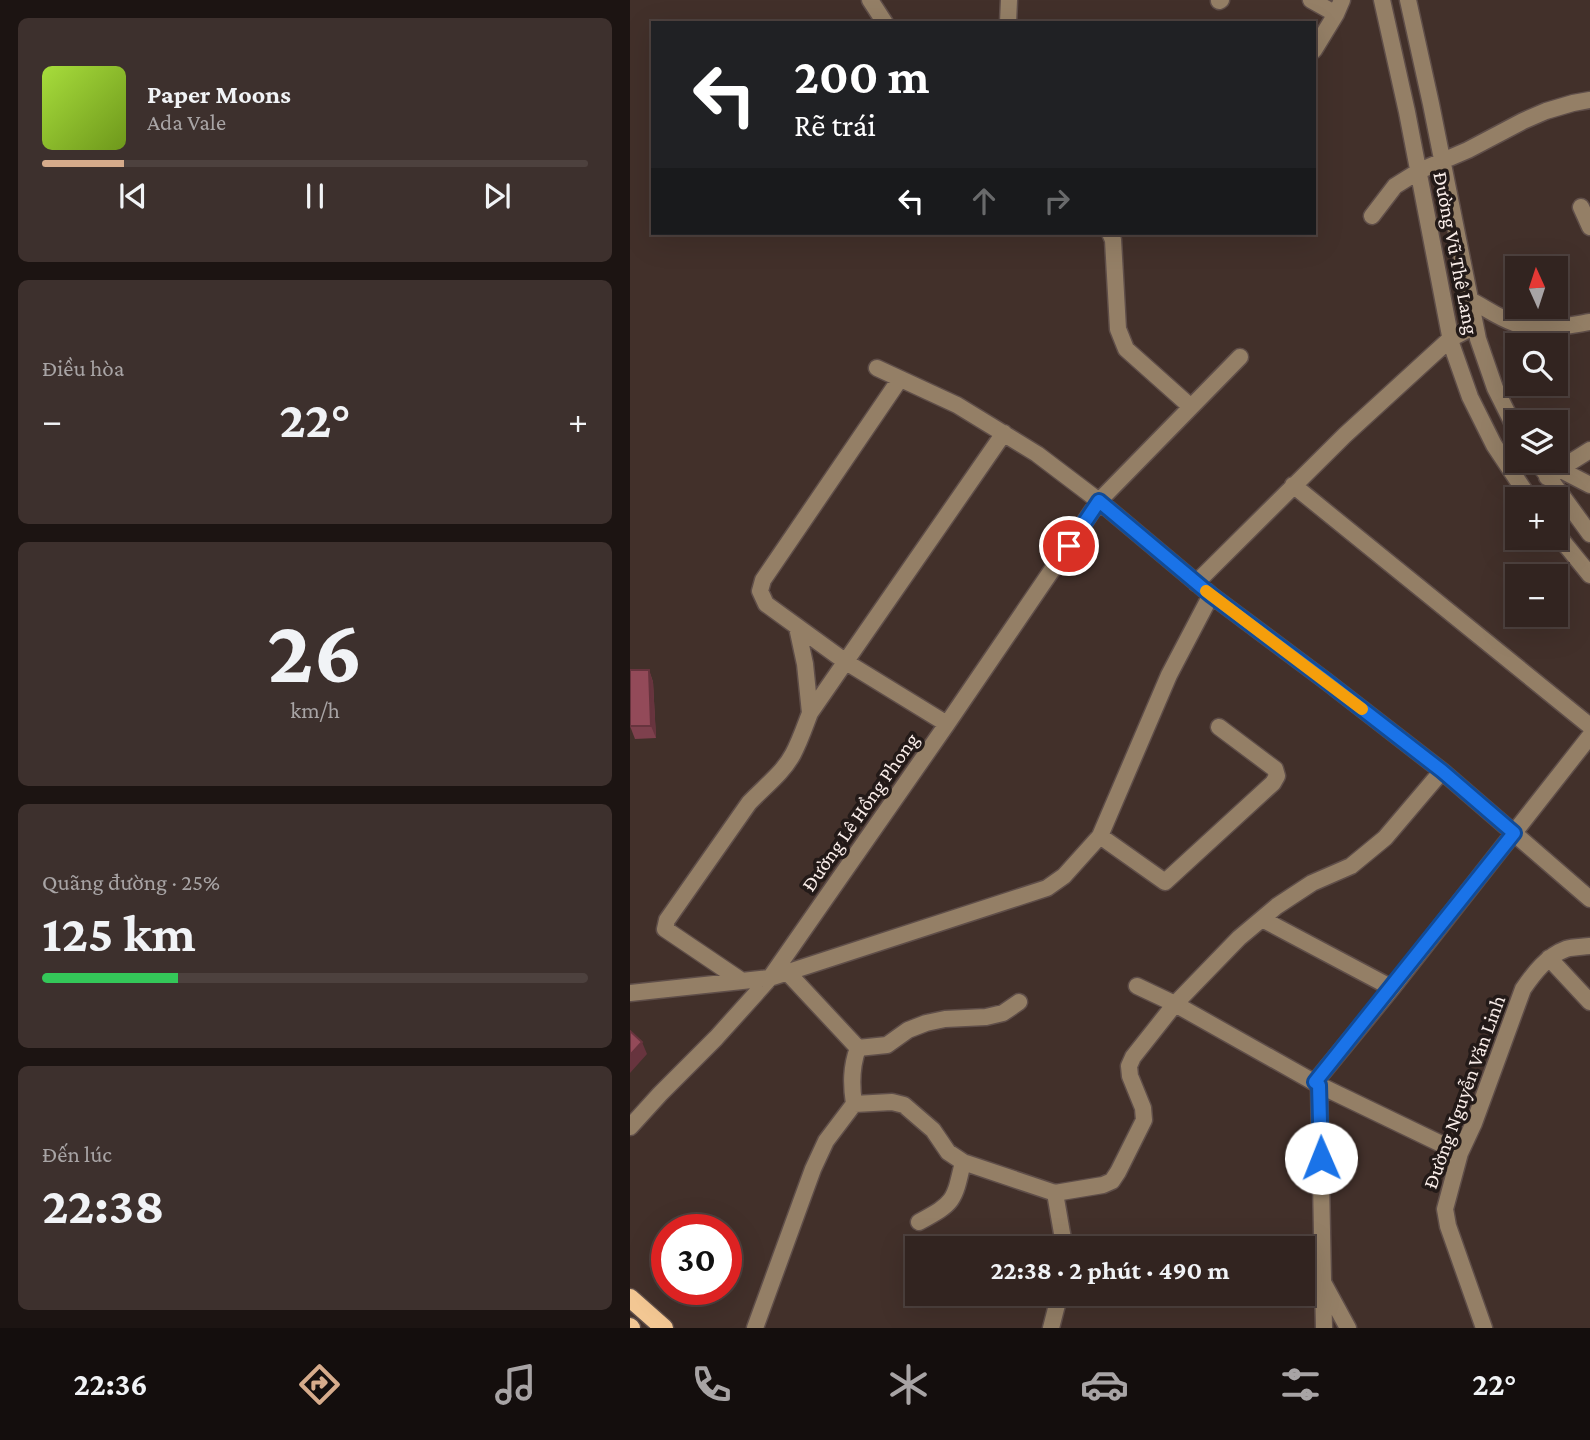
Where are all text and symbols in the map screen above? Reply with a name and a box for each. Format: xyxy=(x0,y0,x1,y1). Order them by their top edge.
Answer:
icon: left xyxy=(679,49,770,140)
text: 200 m xyxy=(794,49,929,104)
text: Paper Moons xyxy=(147,80,291,109)
text: Rẽ trái xyxy=(794,107,876,143)
text: Ada Vale xyxy=(147,109,226,135)
street label: Đường Vũ Thê Lang xyxy=(1428,170,1484,336)
icon: previous xyxy=(114,177,152,215)
icon: pause xyxy=(296,177,334,215)
icon: next xyxy=(478,177,516,215)
icon: left xyxy=(892,182,930,220)
icon: ahead xyxy=(965,182,1003,220)
icon: right xyxy=(1038,182,1076,220)
north arrow xyxy=(1505,256,1568,318)
map controls xyxy=(1505,256,1568,627)
button: search xyxy=(1505,333,1568,396)
text: Điều hòa xyxy=(42,355,124,381)
text: 22° xyxy=(279,390,351,448)
text: − xyxy=(42,399,62,441)
text: + xyxy=(568,399,588,441)
button: layers xyxy=(1505,410,1568,473)
button: + xyxy=(1505,487,1568,550)
pin xyxy=(1039,516,1099,576)
icon: arrive xyxy=(1050,527,1088,565)
button: − xyxy=(1505,564,1568,627)
text: 26 xyxy=(267,600,363,702)
text: km/h xyxy=(290,697,340,723)
street label: Đường Lê Hồng Phong xyxy=(796,728,924,896)
text: Quãng đường · 25% xyxy=(42,869,220,895)
text: 125 km xyxy=(42,904,196,962)
street label: Đường Nguyễn Văn Linh xyxy=(1418,992,1510,1192)
position arrow xyxy=(1284,1121,1358,1195)
text: Đến lúc xyxy=(42,1141,112,1167)
text: 22:38 xyxy=(42,1176,164,1234)
speed limit sign: 30 xyxy=(651,1214,742,1305)
text: 22:38 · 2 phút · 490 m xyxy=(991,1256,1229,1285)
icon: directions xyxy=(295,1360,344,1409)
icon: music xyxy=(491,1360,540,1409)
icon: phone xyxy=(687,1360,736,1409)
icon: climate xyxy=(884,1360,933,1409)
icon: car xyxy=(1080,1360,1129,1409)
icon: filters xyxy=(1276,1360,1325,1409)
text: 22:36 xyxy=(74,1366,148,1402)
text: 22° xyxy=(1472,1366,1516,1402)

